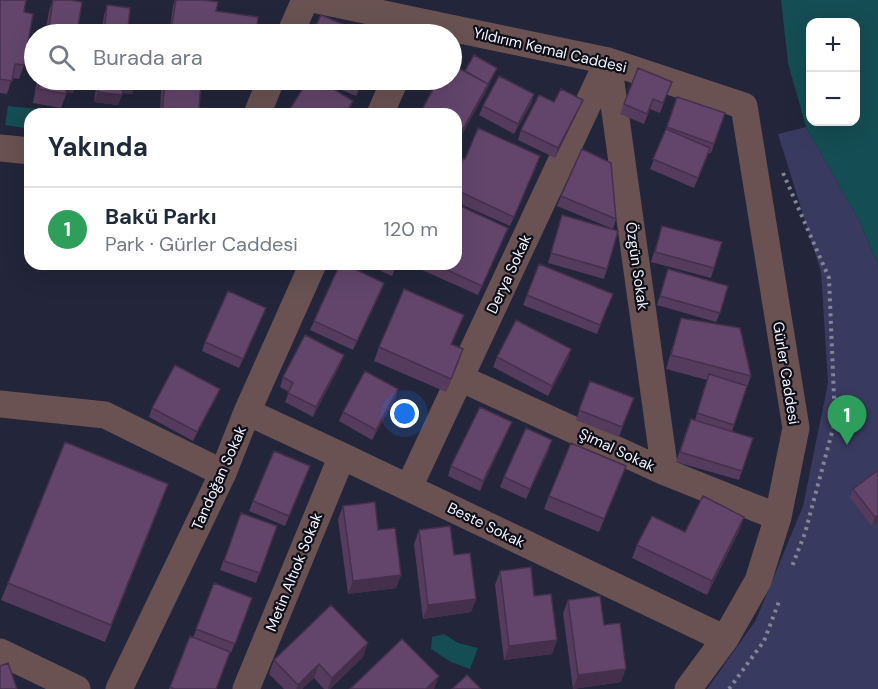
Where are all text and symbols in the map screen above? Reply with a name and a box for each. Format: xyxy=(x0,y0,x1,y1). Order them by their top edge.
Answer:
map controls xyxy=(806,18,860,126)
button: + xyxy=(806,18,860,72)
street label: Yıldırım Kemal Caddesi xyxy=(471,23,629,77)
search box xyxy=(24,24,462,90)
icon: search xyxy=(45,41,78,74)
text: Burada ara xyxy=(93,43,203,72)
button: − xyxy=(806,72,860,126)
text: Yakında xyxy=(48,130,148,164)
text: Bakü Parkı xyxy=(105,202,217,231)
text: 1 xyxy=(64,216,71,242)
text: 120 m xyxy=(384,216,438,242)
street label: Özgün Sokak xyxy=(621,221,653,312)
text: Park · Gürler Caddesi xyxy=(105,231,298,257)
street label: Derya Sokak xyxy=(482,231,536,317)
street label: Gürler Caddesi xyxy=(768,320,804,426)
pin: 1 xyxy=(828,396,866,445)
your location xyxy=(390,399,419,428)
street label: Tandoğan Sokak xyxy=(187,422,251,533)
street label: Şimal Sokak xyxy=(576,424,659,477)
street label: Beste Sokak xyxy=(444,498,528,553)
street label: Metin Altıok Sokak xyxy=(261,509,327,634)

